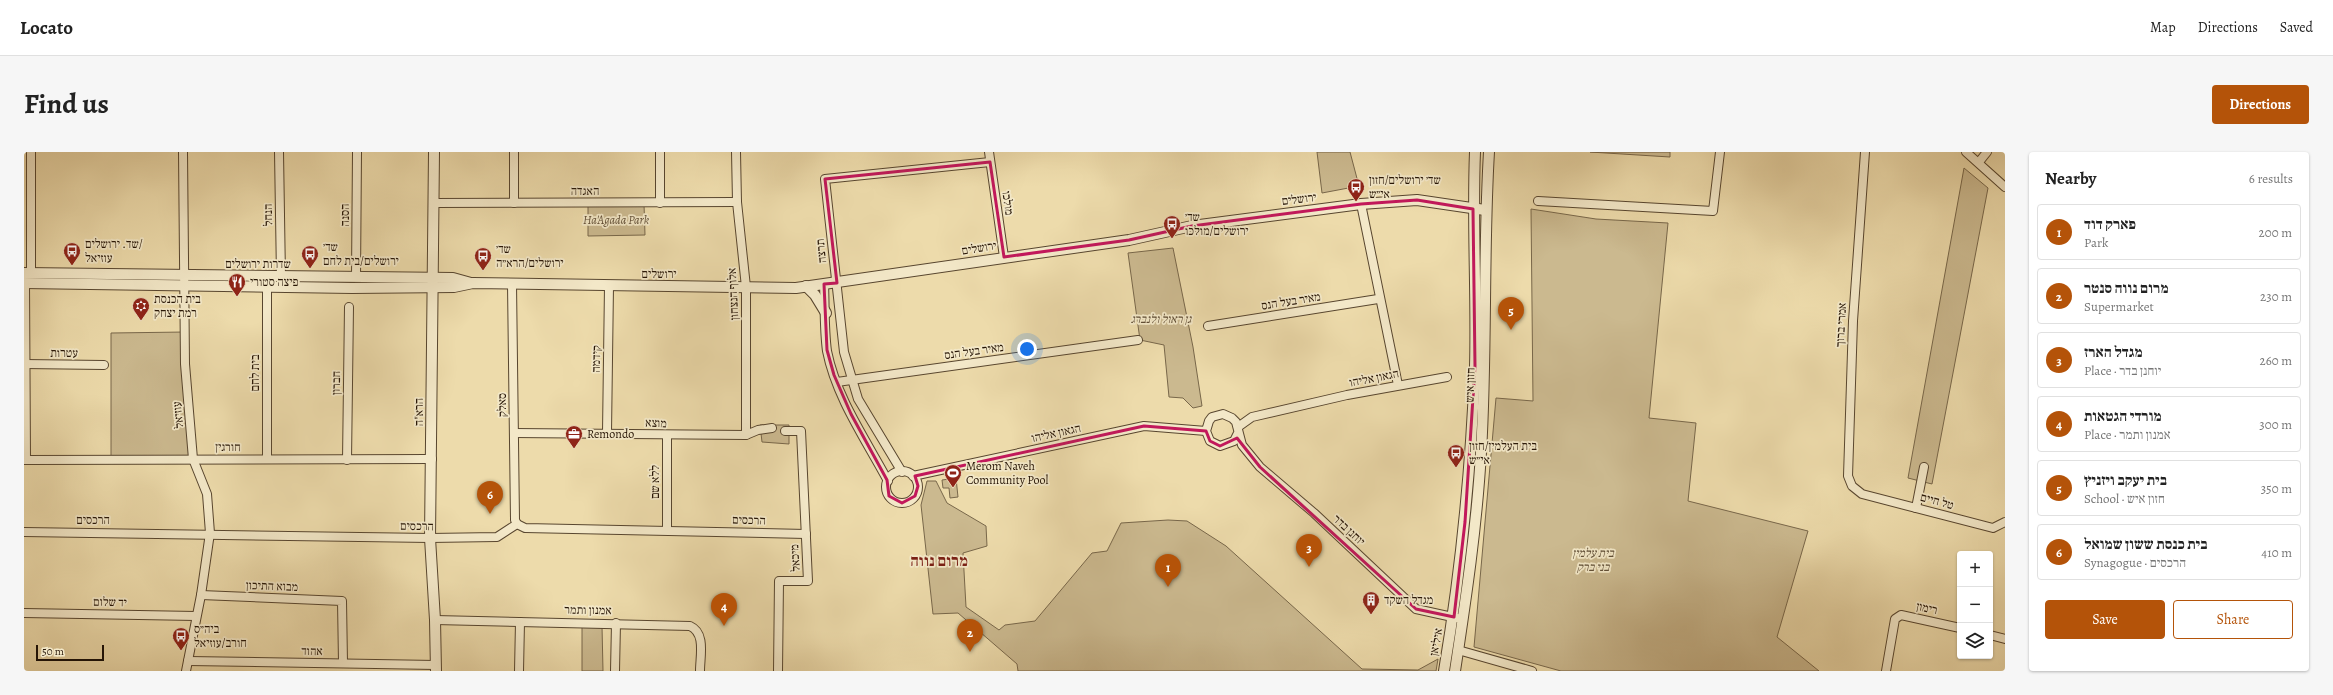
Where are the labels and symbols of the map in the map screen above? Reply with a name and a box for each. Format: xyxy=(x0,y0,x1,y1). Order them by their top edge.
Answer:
place label: שד׳ ירושלים/חזון אי״ש xyxy=(1369,172,1441,202)
bus stop icon: שד׳ ירושלים/חזון אי״ש xyxy=(1346,177,1366,202)
street label: האגדה xyxy=(571,183,599,199)
street label: ירושלים xyxy=(1281,189,1317,209)
street label: מולכו xyxy=(998,190,1018,216)
street label: הנחל xyxy=(260,203,276,227)
street label: הסנה xyxy=(337,204,353,226)
place label: שד׳ ירושלים/מולכו xyxy=(1185,209,1249,239)
park label: Ha'Agada Park xyxy=(583,212,650,228)
bus stop icon: שד׳ ירושלים/מולכו xyxy=(1162,214,1182,239)
place label: שד. ירושלים/ עוזיאל xyxy=(85,236,143,266)
street label: ירושלים xyxy=(960,237,998,259)
street label: תרצה xyxy=(812,238,830,264)
place label: שד׳ ירושלים/בית לחם xyxy=(323,239,399,269)
bus stop icon: שד. ירושלים/ עוזיאל xyxy=(62,241,82,266)
place label: שד׳ ירושלים/הרא״ה xyxy=(496,241,564,271)
bus stop icon: שד׳ ירושלים/בית לחם xyxy=(300,244,320,269)
bus stop icon: שד׳ ירושלים/הרא״ה xyxy=(473,246,493,271)
street label: שדרות ירושלים xyxy=(225,256,291,272)
street label: ירושלים xyxy=(642,266,676,282)
street label: אלוף הנצחון xyxy=(724,267,742,321)
restaurant icon: פיצה סטורי xyxy=(227,272,247,297)
place label: פיצה סטורי xyxy=(250,274,299,290)
street label: מאיר בעל הנס xyxy=(1260,288,1322,314)
place label: בית הכנסת רמת יצחק xyxy=(154,291,201,321)
synagogue icon: בית הכנסת רמת יצחק xyxy=(131,296,151,321)
pin: 5 xyxy=(1498,297,1524,330)
street label: אמרי ברוך xyxy=(1832,302,1850,348)
park label: גן ראול ולנברג xyxy=(1131,311,1192,327)
street label: מאיר בעל הנס xyxy=(943,339,1005,363)
your location xyxy=(1017,339,1037,359)
street label: עטרות xyxy=(50,345,78,361)
street label: קידמה xyxy=(588,345,604,373)
street label: בית לחם xyxy=(247,354,263,391)
street label: הגאון אליהו xyxy=(1348,365,1400,391)
street label: חזון איש xyxy=(1461,367,1479,403)
street label: חברון xyxy=(328,371,344,395)
street label: סאלק xyxy=(494,393,510,417)
street label: הרא"ה xyxy=(411,398,427,426)
street label: עוזיאל xyxy=(169,400,187,429)
street label: מוצא xyxy=(645,415,667,431)
street label: הגאון אליהו xyxy=(1030,420,1082,446)
office icon: Remondo xyxy=(564,424,584,449)
place label: Remondo xyxy=(587,426,634,442)
place label: בית העלמין/חזון אי״ש xyxy=(1469,438,1537,468)
street label: חורגין xyxy=(215,439,241,455)
bus stop icon: בית העלמין/חזון אי״ש xyxy=(1446,443,1466,468)
place label: Merom Naveh Community Pool xyxy=(966,458,1048,488)
sports icon: Merom Naveh Community Pool xyxy=(943,463,963,488)
street label: ללא שם xyxy=(647,465,663,499)
pin: 6 xyxy=(477,481,503,514)
street label: טל חיים xyxy=(1918,489,1956,513)
street label: הרכסים xyxy=(732,511,766,529)
street label: יוחנן בדר xyxy=(1329,511,1369,549)
street label: הרכסים xyxy=(76,512,110,528)
street label: הרכסים xyxy=(400,518,434,534)
pin: 3 xyxy=(1296,534,1322,567)
street label: מיכאל xyxy=(786,544,804,572)
park label: בית עלמין בני ברק xyxy=(1572,545,1615,575)
district label: מרום נווה xyxy=(910,550,968,572)
pin: 1 xyxy=(1155,554,1181,587)
street label: מבוא התיכון xyxy=(246,577,298,595)
building icon: מגדל השקד xyxy=(1361,590,1381,615)
place label: מגדל השקד xyxy=(1384,592,1433,608)
pin: 4 xyxy=(711,593,737,626)
street label: יד שלום xyxy=(93,594,127,610)
street label: רימון xyxy=(1915,598,1939,618)
street label: אמנון ותמר xyxy=(564,602,612,618)
pin: 2 xyxy=(957,619,983,652)
place label: ביה״ס חורב/עוזיאל xyxy=(194,621,247,651)
bus stop icon: ביה״ס חורב/עוזיאל xyxy=(171,626,191,651)
street label: איליאן xyxy=(1425,627,1447,657)
scale bar xyxy=(36,643,104,662)
street label: אהוד xyxy=(301,643,323,659)

